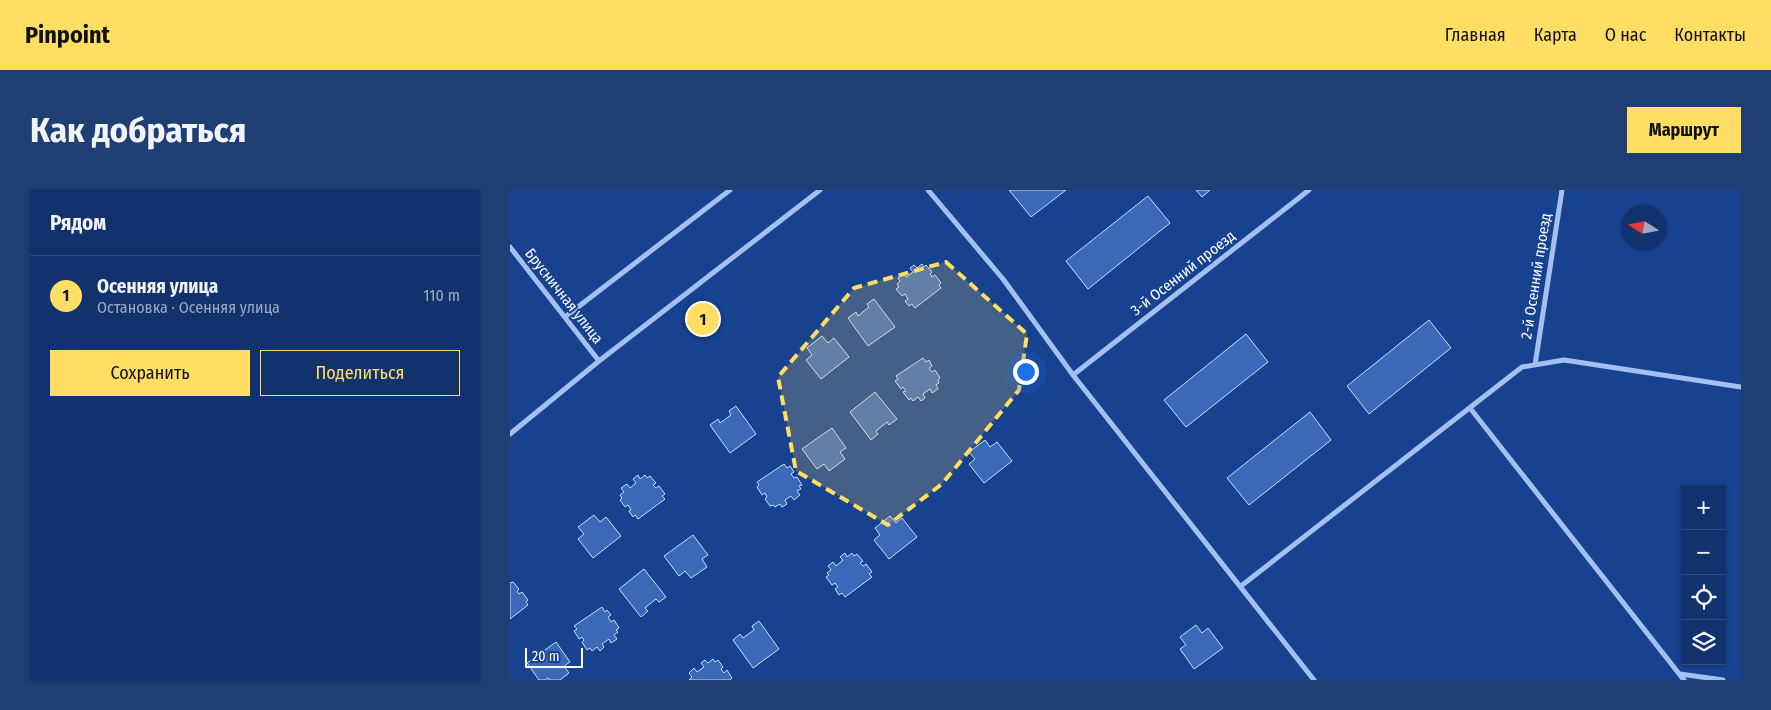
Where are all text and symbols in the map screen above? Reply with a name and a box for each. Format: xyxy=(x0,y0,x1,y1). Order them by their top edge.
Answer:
text: Pinpoint xyxy=(25,21,110,49)
text: Главная xyxy=(1445,24,1506,46)
text: Карта xyxy=(1534,24,1577,46)
text: О нас xyxy=(1605,24,1646,46)
text: Контакты xyxy=(1674,24,1746,46)
button: Маршрут xyxy=(1627,107,1741,153)
text: Как добраться xyxy=(30,109,247,151)
north arrow xyxy=(1621,205,1666,250)
text: Рядом xyxy=(50,210,106,236)
street label: 2-й Осенний проезд xyxy=(1517,212,1555,340)
street label: 3-й Осенний проезд xyxy=(1127,227,1239,319)
street label: Брусничная улица xyxy=(521,245,607,347)
text: Осенняя улица xyxy=(97,275,218,298)
text: 1 xyxy=(63,286,69,305)
text: 110 m xyxy=(423,286,460,305)
text: Остановка · Осенняя улица xyxy=(97,298,280,317)
pin: 1 xyxy=(687,300,719,338)
button: Сохранить xyxy=(50,350,250,396)
button: Поделиться xyxy=(260,350,460,396)
your location xyxy=(1013,359,1039,385)
map controls xyxy=(1681,485,1726,665)
button: + xyxy=(1681,485,1726,530)
button: − xyxy=(1681,530,1726,575)
button: locate xyxy=(1681,575,1726,620)
button: layers xyxy=(1681,620,1726,665)
scale bar xyxy=(525,645,582,668)
text: 20 m xyxy=(532,648,560,665)

